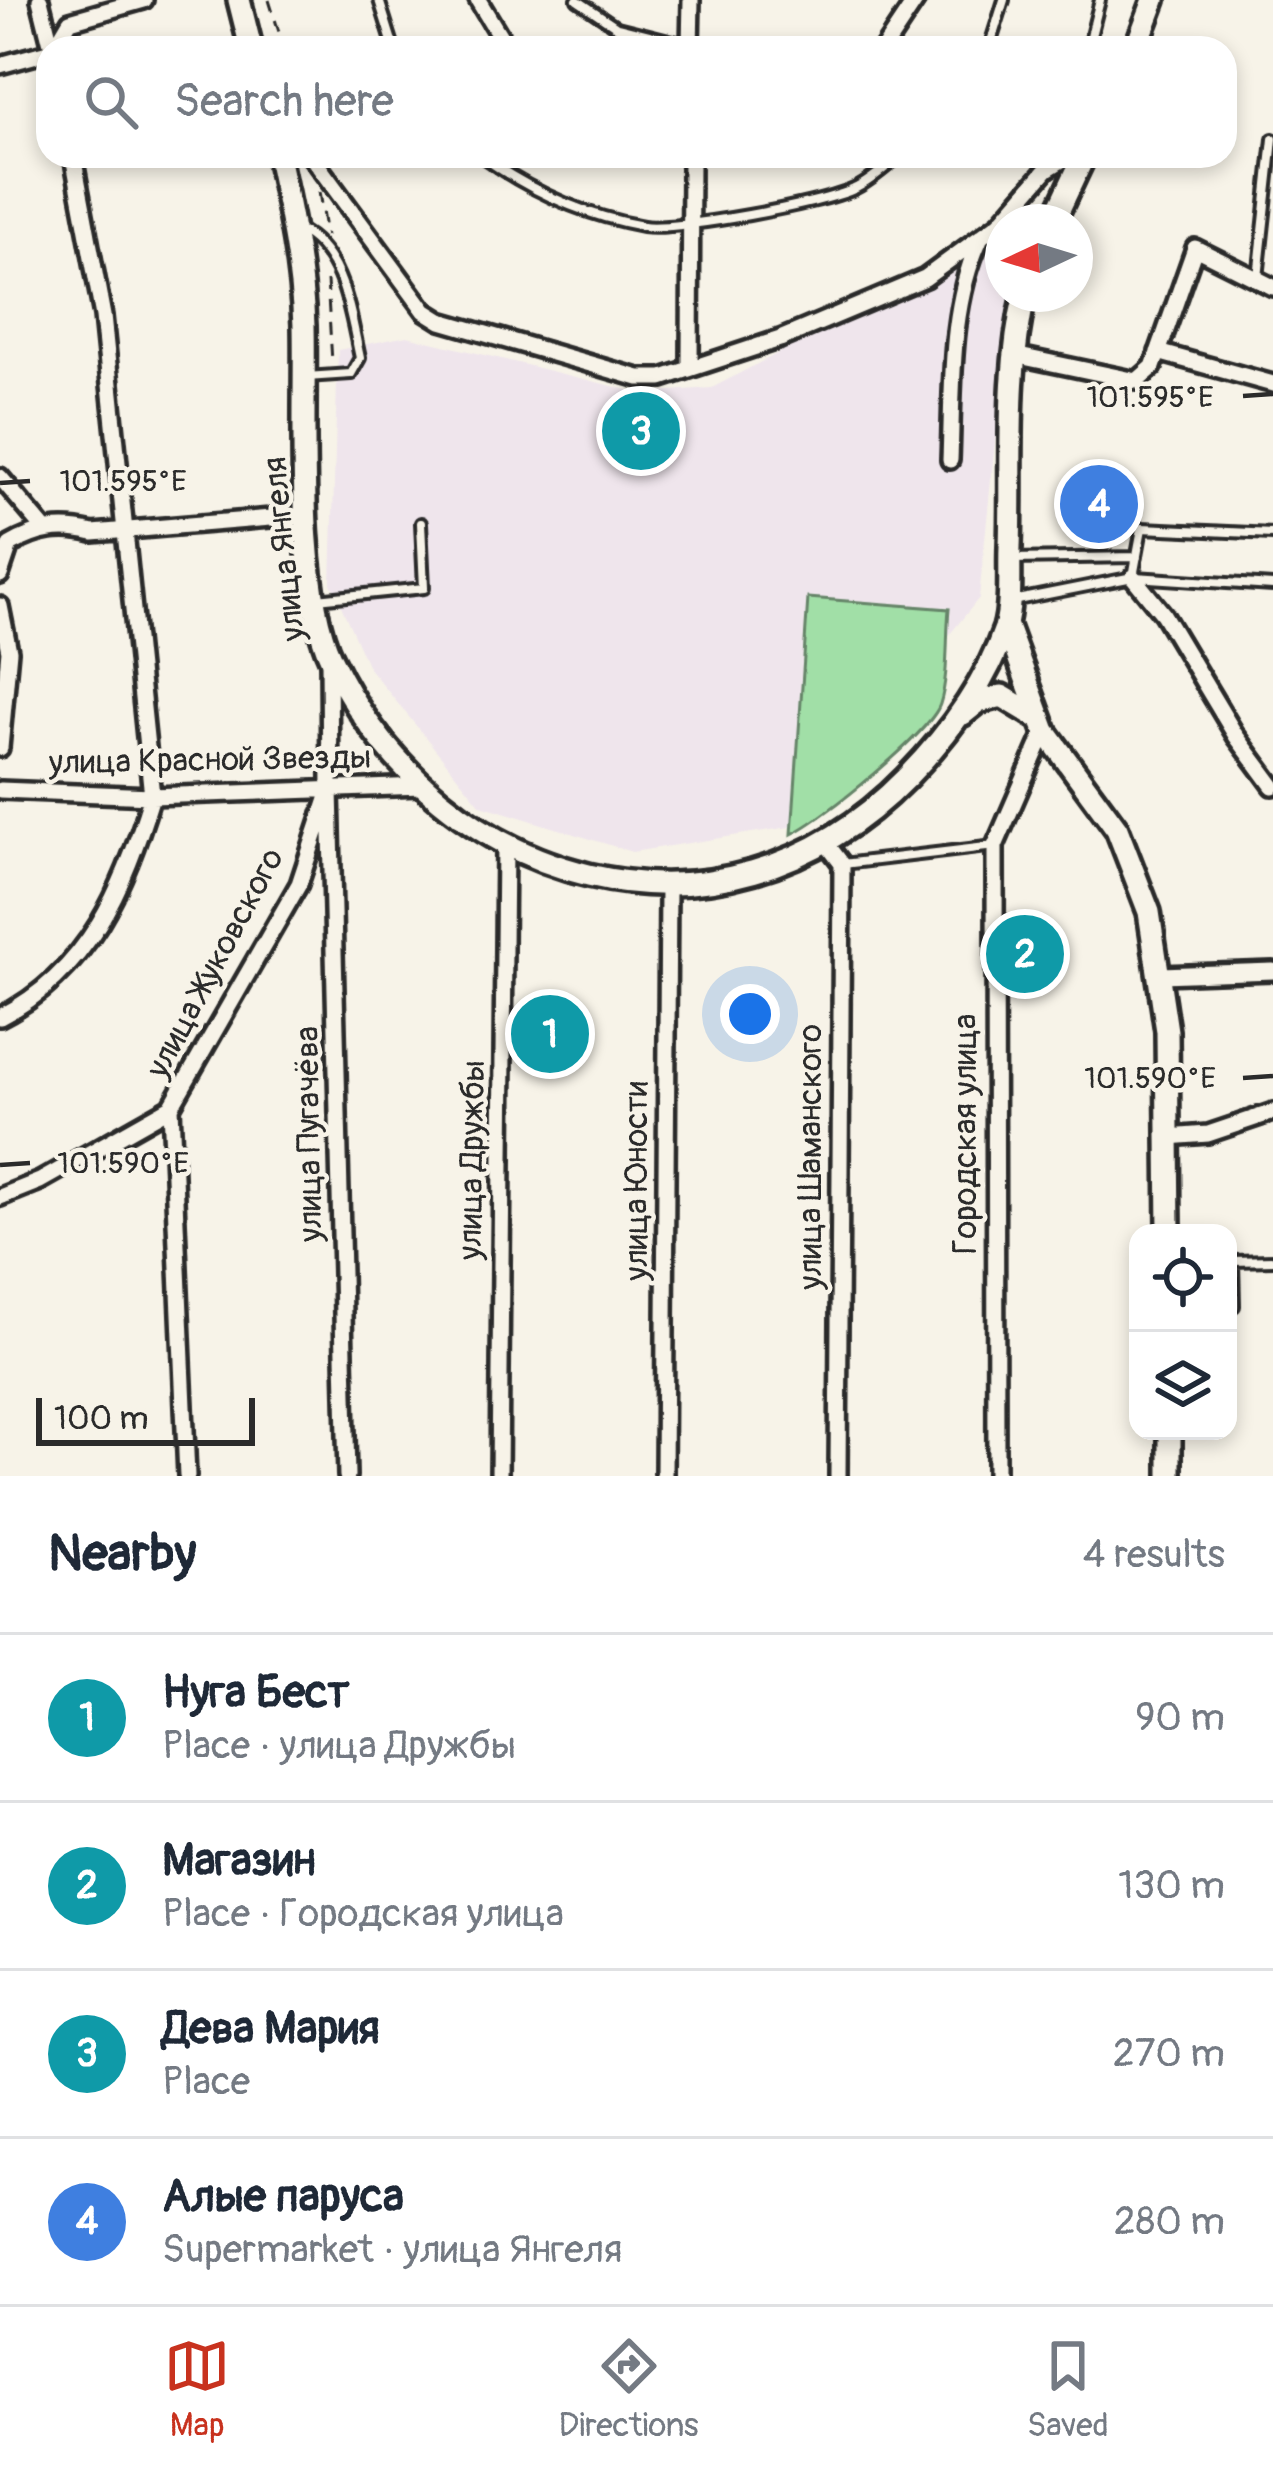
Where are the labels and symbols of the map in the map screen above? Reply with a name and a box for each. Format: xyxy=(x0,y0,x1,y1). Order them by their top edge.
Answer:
north arrow xyxy=(985,204,1093,312)
text: 101.595°E xyxy=(1086,379,1214,416)
pin: 3 xyxy=(602,386,680,476)
street label: улица Янгеля xyxy=(254,455,314,644)
pin: 4 xyxy=(1060,459,1138,549)
text: 101.595°E xyxy=(59,463,187,500)
street label: улица Красной Звезды xyxy=(47,737,372,783)
street label: улица Жуковского xyxy=(137,841,293,1086)
pin: 2 xyxy=(986,909,1064,999)
your location xyxy=(720,984,780,1044)
pin: 1 xyxy=(511,989,589,1079)
street label: Городская улица xyxy=(945,1014,986,1254)
street label: улица Шаманского xyxy=(790,1024,831,1291)
street label: улица Пугачёва xyxy=(287,1026,331,1243)
street label: улица Дружбы xyxy=(450,1060,494,1261)
text: 101.590°E xyxy=(1084,1060,1216,1097)
street label: улица Юности xyxy=(616,1081,657,1282)
text: 101.590°E xyxy=(57,1145,189,1182)
scale bar xyxy=(36,1392,255,1445)

